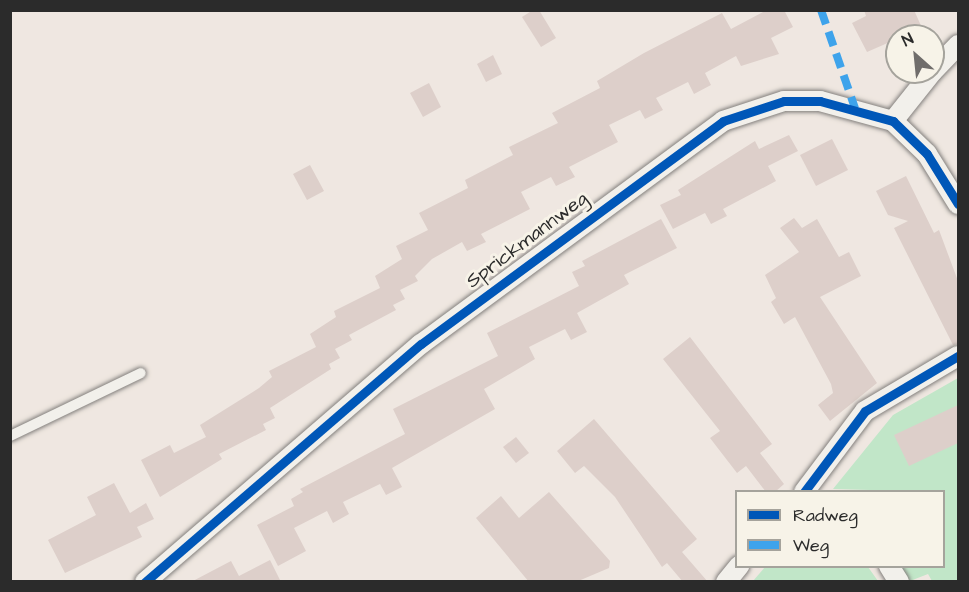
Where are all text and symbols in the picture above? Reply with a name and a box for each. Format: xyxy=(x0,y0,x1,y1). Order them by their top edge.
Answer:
north arrow xyxy=(885,24,945,84)
text: N xyxy=(898,28,917,52)
street label: Sprickmannweg xyxy=(461,186,593,294)
legend xyxy=(735,490,945,568)
text: Radweg xyxy=(793,503,858,528)
text: Weg xyxy=(793,533,829,558)

